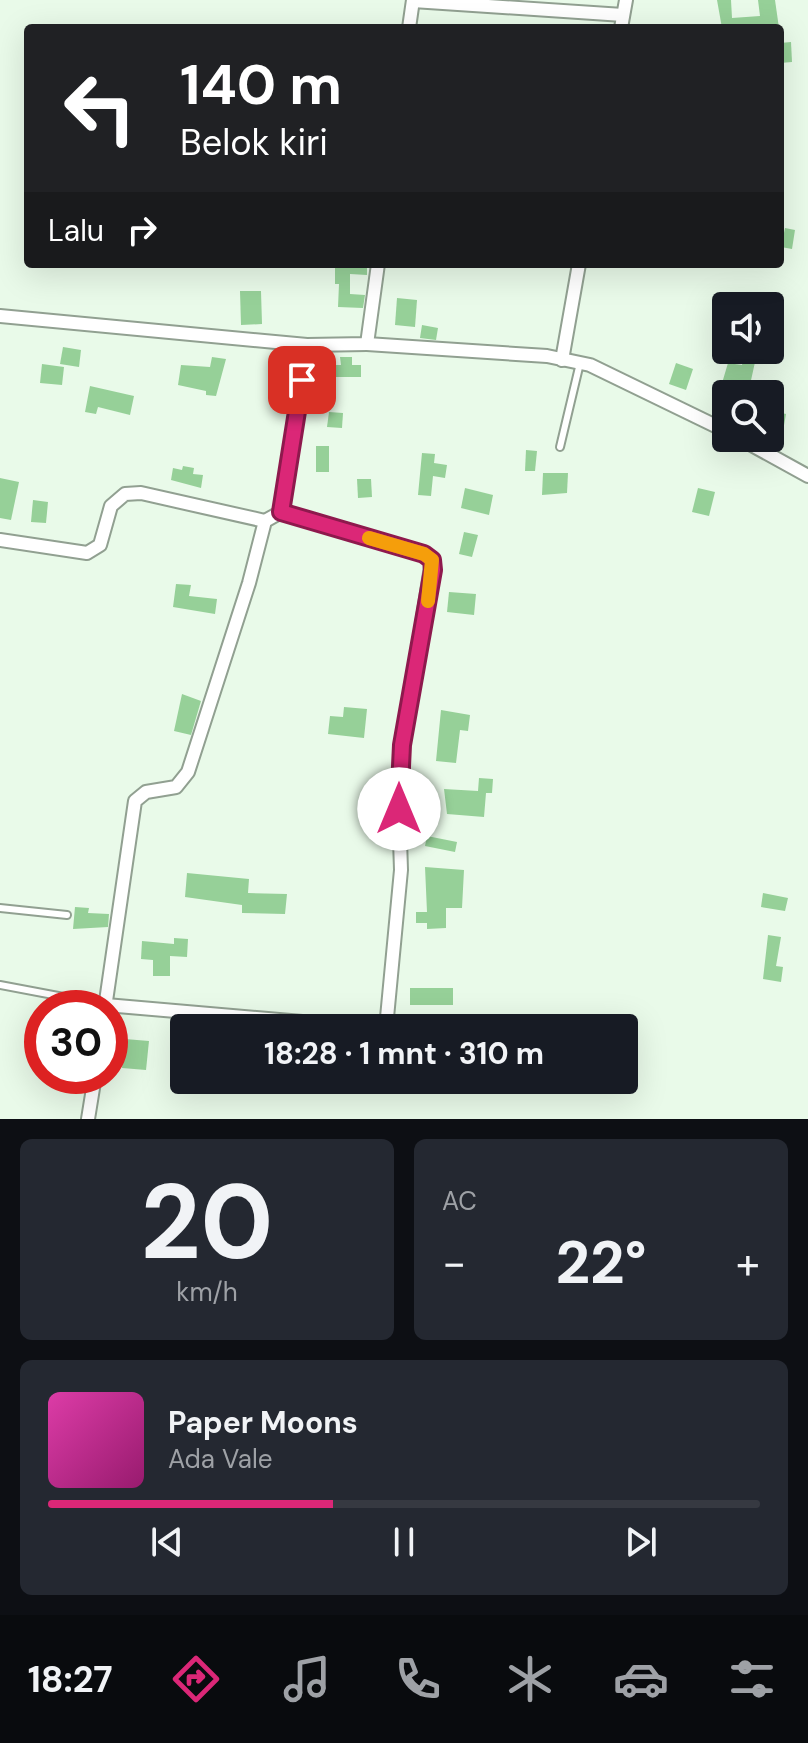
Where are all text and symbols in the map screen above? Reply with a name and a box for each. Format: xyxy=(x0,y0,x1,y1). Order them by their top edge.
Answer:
text: 140 m xyxy=(180,48,342,121)
icon: left xyxy=(48,56,152,160)
text: Belok kiri xyxy=(180,119,328,166)
icon: right xyxy=(120,208,164,252)
text: Lalu xyxy=(48,211,104,250)
map controls xyxy=(712,292,784,452)
button: sound xyxy=(712,292,784,364)
pin xyxy=(268,346,336,414)
icon: arrive xyxy=(280,358,324,402)
button: search xyxy=(712,380,784,452)
position arrow xyxy=(357,767,441,851)
speed limit sign: 30 xyxy=(24,990,128,1094)
text: 18:28 · 1 mnt · 310 m xyxy=(264,1034,544,1073)
text: 20 xyxy=(141,1155,273,1290)
text: AC xyxy=(442,1184,477,1218)
text: 22° xyxy=(555,1223,647,1302)
text: − xyxy=(442,1234,466,1292)
text: + xyxy=(736,1234,760,1292)
text: km/h xyxy=(176,1275,238,1309)
text: Paper Moons xyxy=(168,1403,358,1442)
text: Ada Vale xyxy=(168,1442,273,1476)
icon: previous xyxy=(145,1520,189,1564)
icon: pause xyxy=(382,1520,426,1564)
icon: next xyxy=(619,1520,663,1564)
icon: directions xyxy=(168,1651,224,1707)
icon: music xyxy=(279,1651,335,1707)
icon: phone xyxy=(390,1651,446,1707)
icon: climate xyxy=(502,1651,558,1707)
icon: car xyxy=(613,1651,669,1707)
icon: filters xyxy=(724,1651,780,1707)
text: 18:27 xyxy=(28,1656,113,1703)

